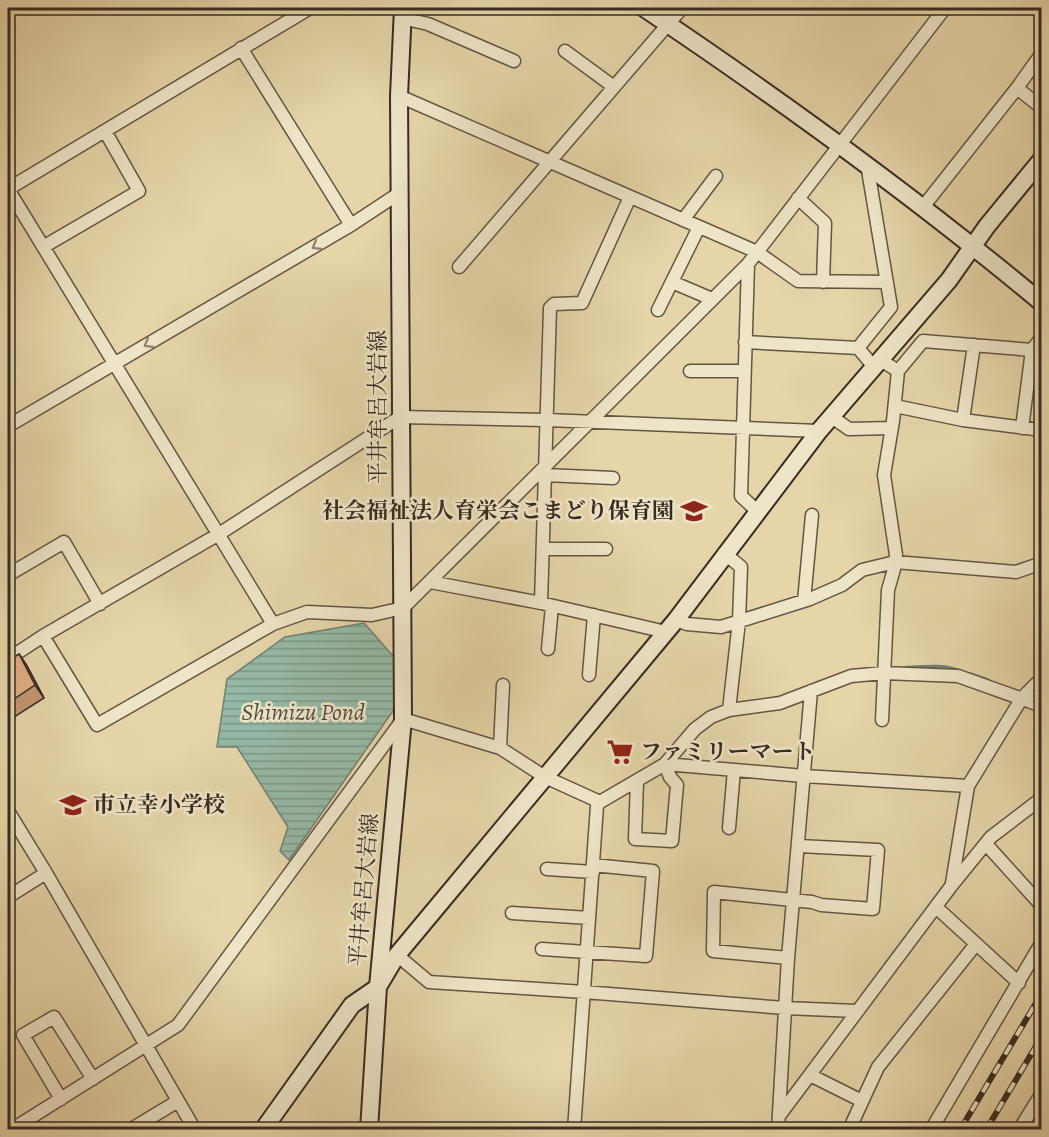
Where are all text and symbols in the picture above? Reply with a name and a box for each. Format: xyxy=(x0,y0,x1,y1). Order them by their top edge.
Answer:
one-way arrow xyxy=(312,239,322,250)
street label: 平井牟呂大岩線 xyxy=(363,330,393,484)
one-way arrow xyxy=(143,337,154,349)
place label: 社会福祉法人育栄会こまどり保育園 xyxy=(322,496,674,526)
school or university icon: 社会福祉法人育栄会こまどり保育園 xyxy=(679,496,709,526)
water label: Shimizu Pond xyxy=(241,696,365,728)
supermarket icon: ファミリーマート xyxy=(605,737,635,767)
place label: ファミリーマート xyxy=(640,737,816,767)
school or university icon: 市立幸小学校 xyxy=(58,790,88,820)
place label: 市立幸小学校 xyxy=(93,790,225,820)
street label: 平井牟呂大岩線 xyxy=(342,812,386,968)

